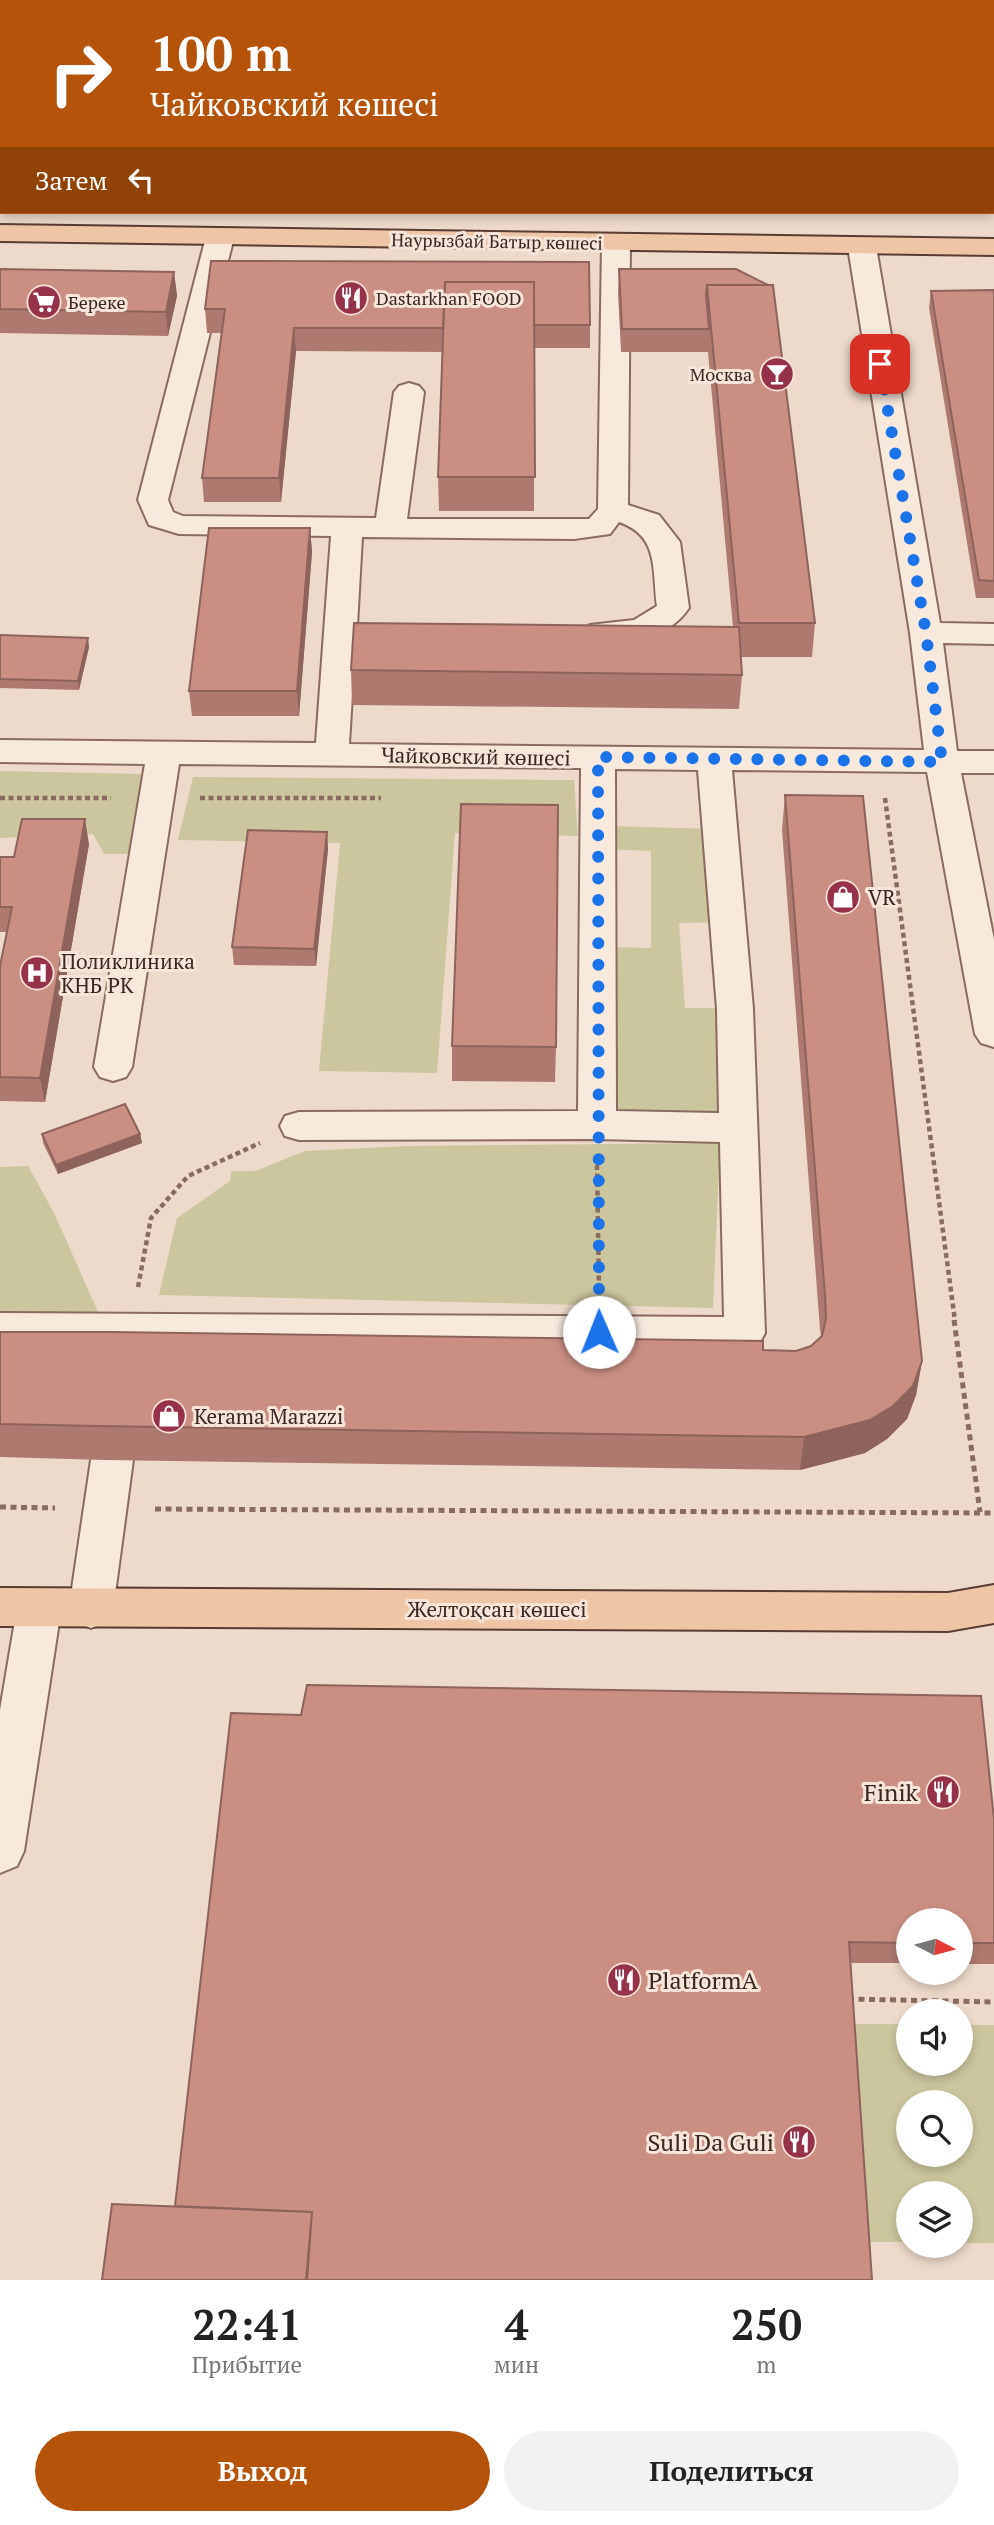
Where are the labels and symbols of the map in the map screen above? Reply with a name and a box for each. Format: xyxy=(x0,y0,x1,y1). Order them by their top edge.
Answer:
street label: Наурызбай Батыр көшесі xyxy=(391,227,603,255)
restaurant icon: Dastarkhan FOOD xyxy=(332,279,370,317)
supermarket icon: Береке xyxy=(25,283,63,321)
place label: Dastarkhan FOOD xyxy=(376,286,522,310)
place label: Береке xyxy=(68,290,126,314)
pin xyxy=(850,334,910,394)
bar icon: Москва xyxy=(758,355,796,393)
place label: Москва xyxy=(690,362,752,386)
street label: Чайковский көшесі xyxy=(381,740,571,772)
shop icon: VR xyxy=(824,878,862,916)
place label: VR xyxy=(868,883,896,911)
place label: Поликлиника КНБ РК xyxy=(61,947,195,999)
hospital icon: Поликлиника КНБ РК xyxy=(18,954,56,992)
position arrow xyxy=(562,1295,636,1369)
shop icon: Kerama Marazzi xyxy=(150,1397,188,1435)
place label: Kerama Marazzi xyxy=(194,1402,343,1430)
street label: Желтоқсан көшесі xyxy=(407,1595,587,1623)
restaurant icon: Finik xyxy=(924,1773,962,1811)
place label: Finik xyxy=(864,1776,919,1808)
north arrow xyxy=(896,1908,973,1984)
restaurant icon: PlatformA xyxy=(605,1961,643,1999)
place label: PlatformA xyxy=(648,1964,759,1996)
restaurant icon: Suli Da Guli xyxy=(780,2123,818,2161)
place label: Suli Da Guli xyxy=(647,2126,774,2158)

